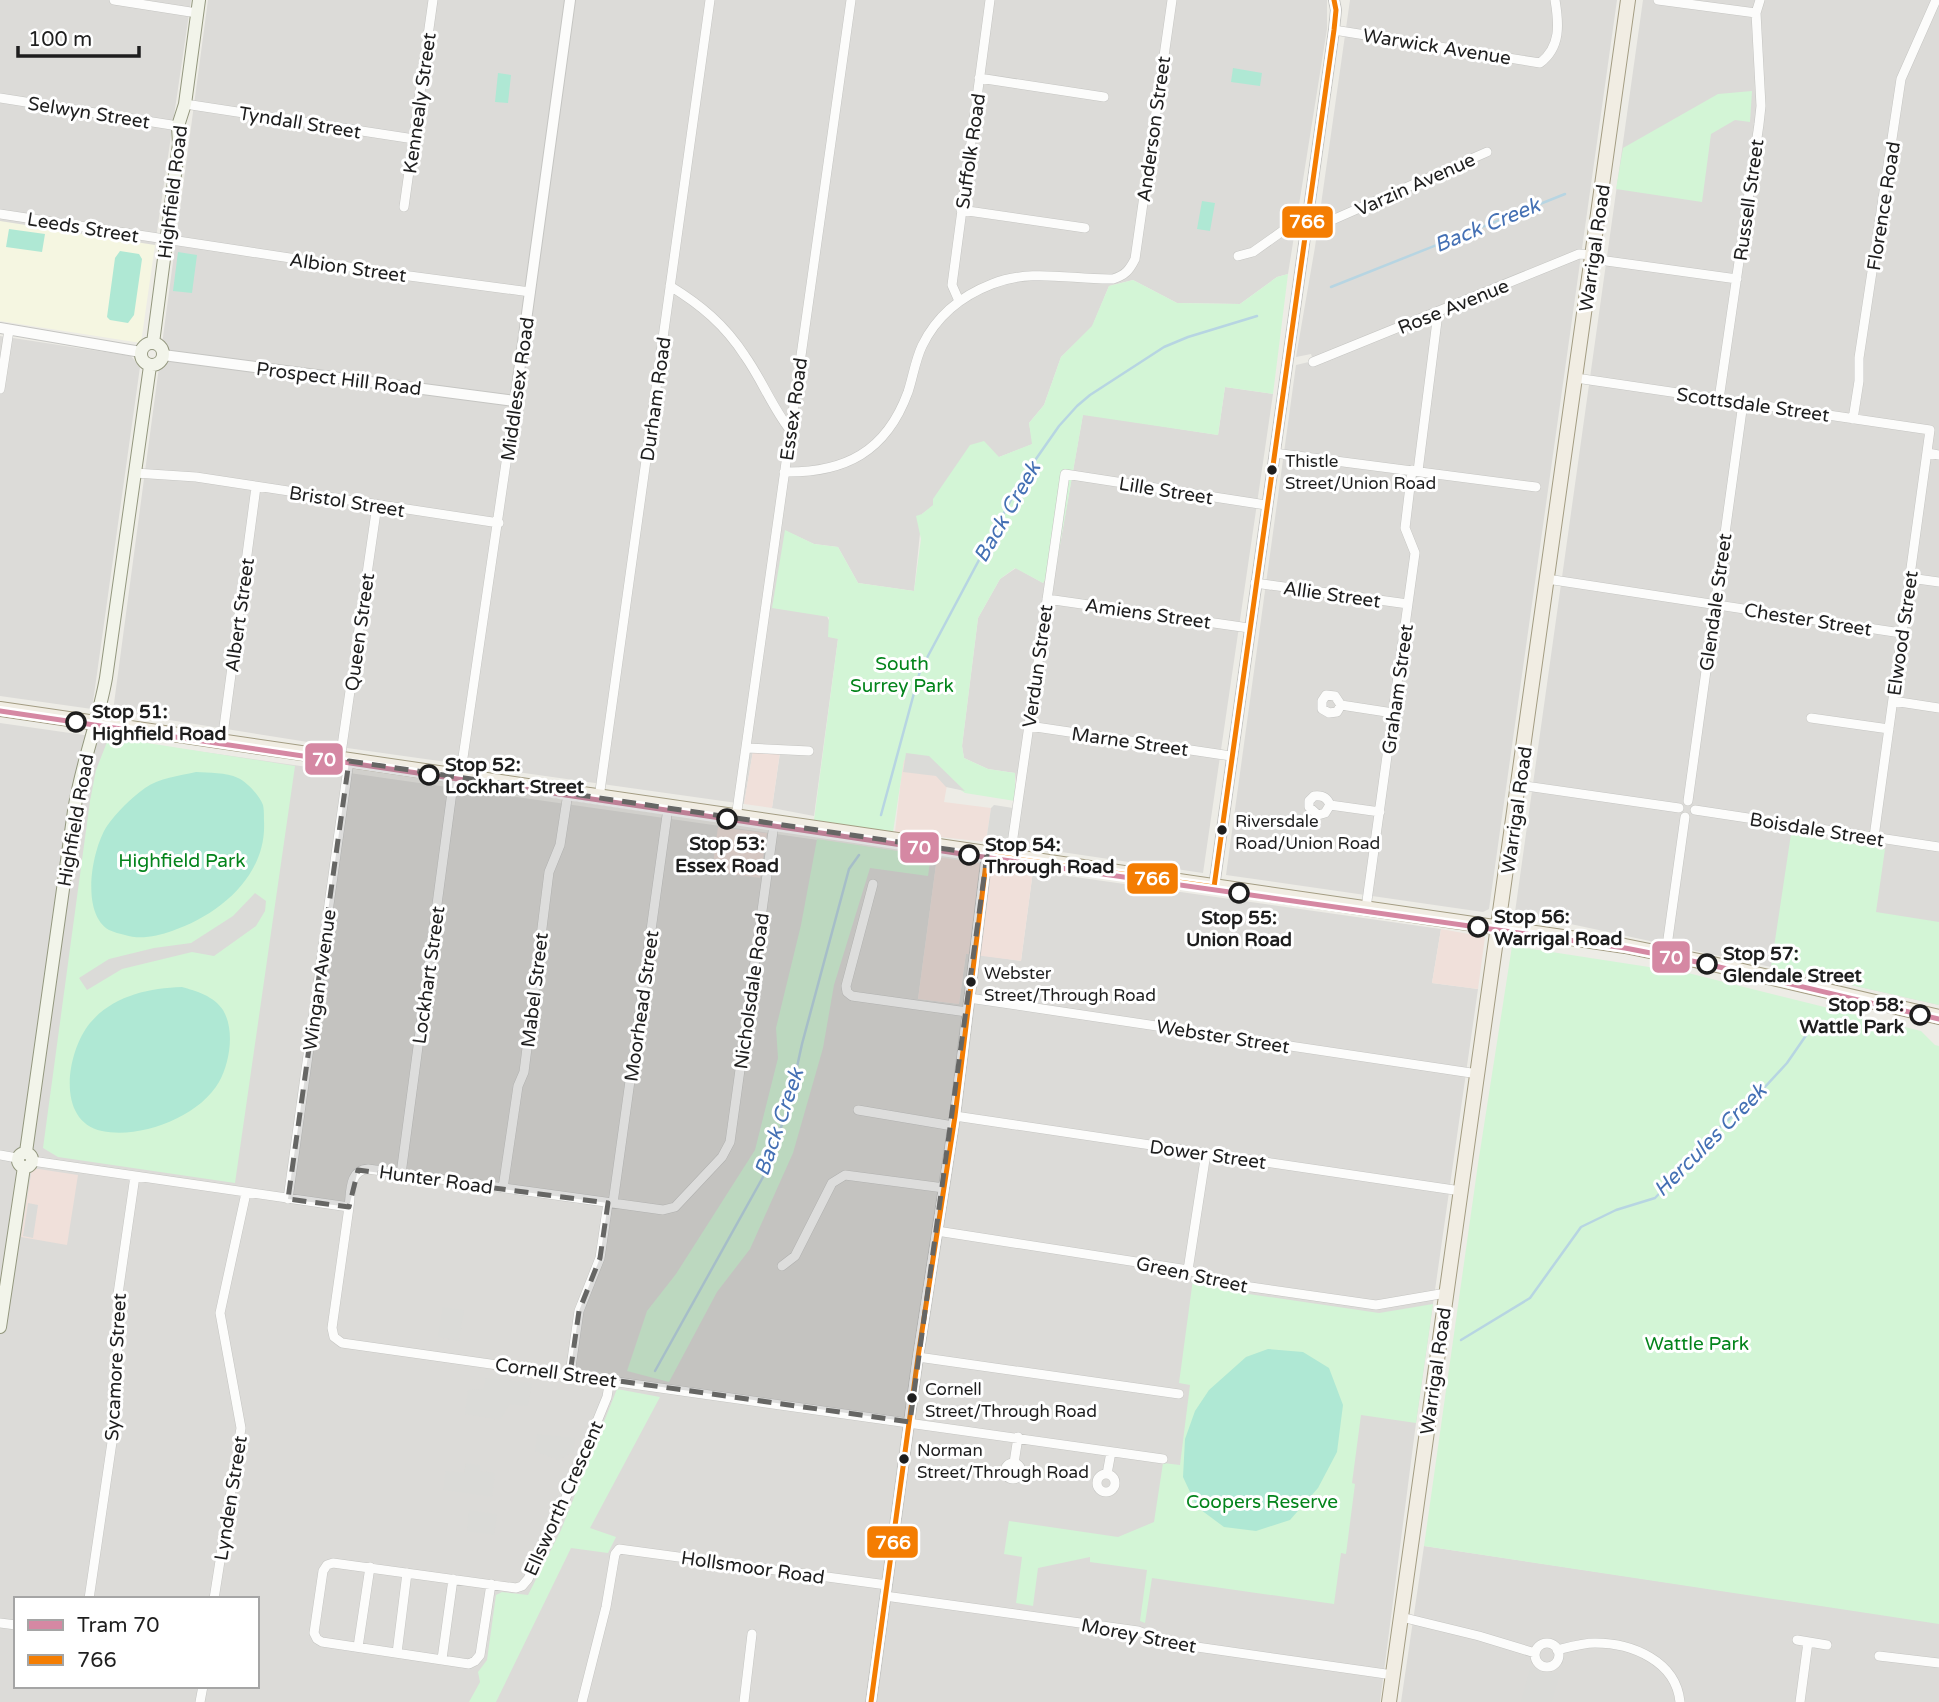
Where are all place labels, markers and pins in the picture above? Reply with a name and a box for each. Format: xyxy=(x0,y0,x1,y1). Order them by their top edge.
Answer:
place label: Thistle Street/Union Road xyxy=(1285,451,1436,494)
marker: Thistle Street/Union Road xyxy=(1265,463,1279,477)
place label: Stop 51: Highfield Road xyxy=(92,701,226,746)
marker: Stop 51: Highfield Road xyxy=(66,712,86,732)
place label: Stop 52: Lockhart Street xyxy=(445,754,585,798)
marker: Stop 52: Lockhart Street xyxy=(419,765,439,785)
marker: Stop 53: Essex Road xyxy=(717,809,737,829)
place label: Riversdale Road/Union Road xyxy=(1235,811,1380,854)
marker: Riversdale Road/Union Road xyxy=(1215,823,1229,837)
place label: Stop 53: Essex Road xyxy=(675,833,779,877)
place label: Stop 54: Through Road xyxy=(984,834,1114,879)
marker: Stop 54: Through Road xyxy=(959,845,979,865)
marker: Stop 55: Union Road xyxy=(1229,883,1249,903)
place label: Stop 56: Warrigal Road xyxy=(1494,906,1623,951)
place label: Stop 55: Union Road xyxy=(1186,907,1292,951)
marker: Stop 56: Warrigal Road xyxy=(1468,917,1488,937)
place label: Stop 57: Glendale Street xyxy=(1723,943,1863,987)
marker: Stop 57: Glendale Street xyxy=(1697,954,1717,974)
place label: Webster Street/Through Road xyxy=(984,963,1156,1006)
marker: Webster Street/Through Road xyxy=(964,975,978,989)
place label: Stop 58: Wattle Park xyxy=(1800,994,1905,1038)
marker: Stop 58: Wattle Park xyxy=(1910,1005,1930,1025)
place label: Cornell Street/Through Road xyxy=(925,1379,1097,1422)
marker: Cornell Street/Through Road xyxy=(905,1391,919,1405)
place label: Norman Street/Through Road xyxy=(917,1440,1089,1483)
marker: Norman Street/Through Road xyxy=(897,1452,911,1466)

